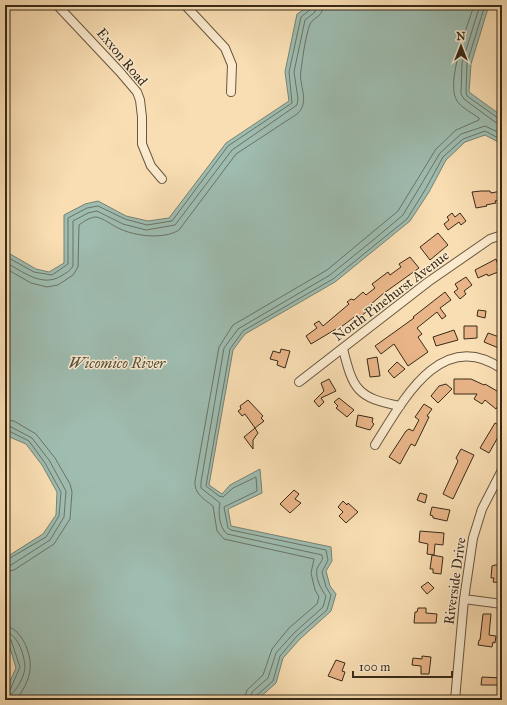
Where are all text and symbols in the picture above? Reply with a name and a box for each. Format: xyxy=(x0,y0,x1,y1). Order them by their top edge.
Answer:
street label: Exxon Road xyxy=(93,25,151,89)
north arrow xyxy=(441,26,481,66)
text: N xyxy=(456,30,466,43)
street label: North Pinehurst Avenue xyxy=(330,247,452,345)
water label: Wicomico River xyxy=(69,354,166,372)
street label: Riverside Drive xyxy=(440,536,470,626)
scale bar xyxy=(353,653,452,679)
text: 100 m xyxy=(359,660,390,674)

